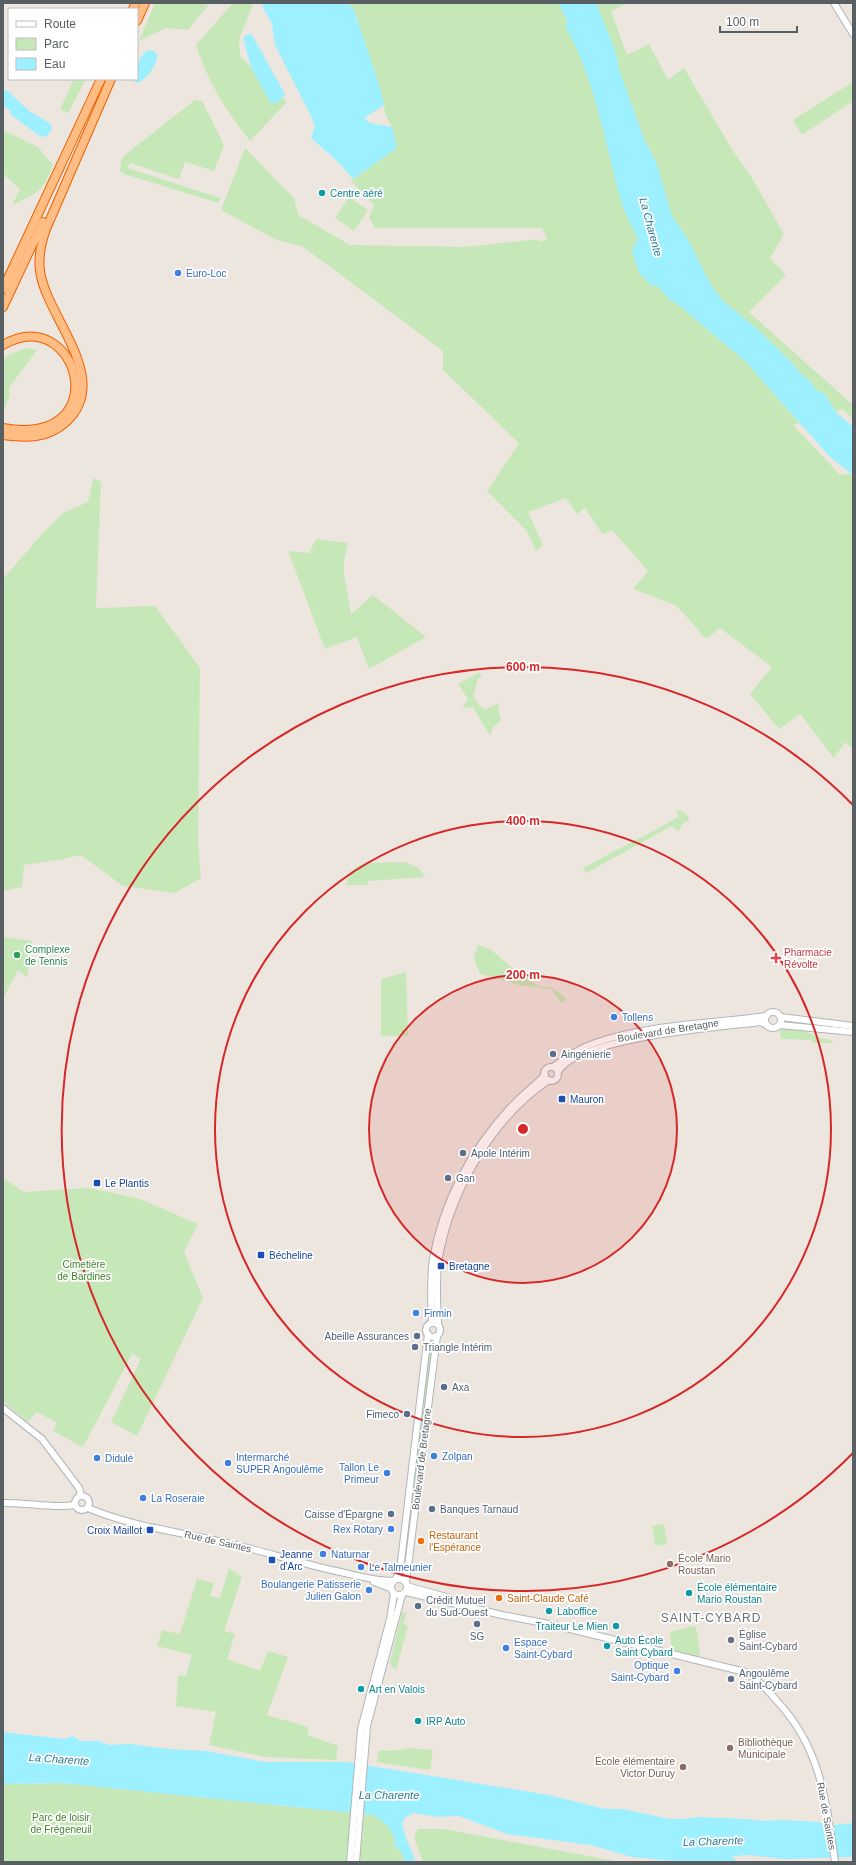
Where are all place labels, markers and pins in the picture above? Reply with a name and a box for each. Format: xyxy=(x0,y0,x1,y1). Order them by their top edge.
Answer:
marker: Centre aéré xyxy=(317,188,327,198)
place label: Centre aéré xyxy=(330,188,383,199)
marker: Euro-Loc xyxy=(173,268,183,278)
place label: Euro-Loc xyxy=(186,268,227,279)
place label: Complexe de Tennis xyxy=(25,944,70,967)
place label: Pharmacie Révolte xyxy=(784,947,832,970)
marker: Complexe de Tennis xyxy=(12,950,22,960)
marker: Pharmacie Révolte xyxy=(771,953,781,963)
marker: Tollens xyxy=(609,1012,619,1022)
place label: Tollens xyxy=(622,1012,653,1023)
marker: Aingénierie xyxy=(548,1049,558,1059)
place label: Aingénierie xyxy=(561,1049,611,1060)
marker: Mauron xyxy=(557,1094,567,1104)
place label: Mauron xyxy=(570,1094,604,1105)
centre of rings xyxy=(516,1122,530,1136)
marker: Apole Intérim xyxy=(458,1148,468,1158)
place label: Apole Intérim xyxy=(471,1148,530,1159)
marker: Gan xyxy=(443,1173,453,1183)
place label: Gan xyxy=(456,1173,475,1184)
marker: Le Plantis xyxy=(92,1178,102,1188)
place label: Le Plantis xyxy=(105,1178,149,1189)
marker: Bécheline xyxy=(256,1250,266,1260)
place label: Bécheline xyxy=(269,1250,313,1261)
marker: Bretagne xyxy=(436,1261,446,1271)
place label: Bretagne xyxy=(449,1261,490,1272)
marker: Firmin xyxy=(411,1308,421,1318)
place label: Firmin xyxy=(424,1308,452,1319)
place label: Abeille Assurances xyxy=(325,1331,409,1342)
marker: Abeille Assurances xyxy=(412,1331,422,1341)
marker: Triangle Intérim xyxy=(410,1342,420,1352)
place label: Triangle Intérim xyxy=(423,1342,492,1353)
marker: Axa xyxy=(439,1382,449,1392)
place label: Axa xyxy=(452,1382,470,1393)
place label: Fimeco xyxy=(366,1409,399,1420)
marker: Fimeco xyxy=(402,1409,412,1419)
marker: Zolpan xyxy=(429,1451,439,1461)
place label: Zolpan xyxy=(442,1451,473,1462)
place label: Intermarché SUPER Angoulême xyxy=(236,1452,324,1475)
marker: Didulé xyxy=(92,1453,102,1463)
place label: Didulé xyxy=(105,1453,134,1464)
marker: Intermarché SUPER Angoulême xyxy=(223,1458,233,1468)
place label: Tallon Le Primeur xyxy=(339,1462,380,1485)
marker: Tallon Le Primeur xyxy=(382,1468,392,1478)
marker: La Roseraie xyxy=(138,1493,148,1503)
place label: La Roseraie xyxy=(151,1493,205,1504)
marker: Banques Tarnaud xyxy=(427,1504,437,1514)
place label: Banques Tarnaud xyxy=(440,1504,518,1515)
place label: Caisse d'Épargne xyxy=(304,1508,383,1520)
marker: Caisse d'Épargne xyxy=(386,1509,396,1519)
place label: Rex Rotary xyxy=(333,1524,383,1535)
marker: Rex Rotary xyxy=(386,1524,396,1534)
place label: Croix Maillot xyxy=(87,1525,142,1536)
marker: Croix Maillot xyxy=(145,1525,155,1535)
place label: Restaurant l'Espérance xyxy=(429,1530,481,1553)
marker: Restaurant l'Espérance xyxy=(416,1536,426,1546)
place label: Jeanne d'Arc xyxy=(280,1549,313,1572)
marker: Naturnar xyxy=(318,1549,328,1559)
place label: Naturnar xyxy=(331,1549,371,1560)
place label: École Mario Roustan xyxy=(678,1552,731,1576)
marker: Jeanne d'Arc xyxy=(267,1555,277,1565)
marker: École Mario Roustan xyxy=(665,1559,675,1569)
marker: Le Talmeunier xyxy=(356,1562,366,1572)
place label: Le Talmeunier xyxy=(369,1562,432,1573)
place label: Boulangerie Patisserie Julien Galon xyxy=(261,1579,361,1602)
place label: École élémentaire Mario Roustan xyxy=(697,1581,777,1605)
marker: Boulangerie Patisserie Julien Galon xyxy=(364,1585,374,1595)
marker: École élémentaire Mario Roustan xyxy=(684,1588,694,1598)
marker: Saint-Claude Café xyxy=(494,1593,504,1603)
place label: Saint-Claude Café xyxy=(507,1593,589,1604)
place label: Crédit Mutuel du Sud-Ouest xyxy=(426,1595,488,1618)
marker: Crédit Mutuel du Sud-Ouest xyxy=(413,1601,423,1611)
marker: Laboffice xyxy=(544,1606,554,1616)
place label: Laboffice xyxy=(557,1606,598,1617)
marker: SG xyxy=(472,1619,482,1629)
place label: Traiteur Le Mien xyxy=(536,1621,608,1632)
marker: Traiteur Le Mien xyxy=(611,1621,621,1631)
place label: Église Saint-Cybard xyxy=(739,1628,797,1652)
place label: SG xyxy=(470,1631,484,1642)
place label: Auto École Saint Cybard xyxy=(615,1634,673,1658)
marker: Église Saint-Cybard xyxy=(726,1635,736,1645)
place label: Espace Saint-Cybard xyxy=(514,1637,572,1660)
marker: Auto École Saint Cybard xyxy=(602,1641,612,1651)
marker: Espace Saint-Cybard xyxy=(501,1643,511,1653)
place label: Optique Saint-Cybard xyxy=(611,1660,669,1683)
marker: Optique Saint-Cybard xyxy=(672,1666,682,1676)
place label: Angoulême Saint-Cybard xyxy=(739,1668,797,1691)
marker: Angoulême Saint-Cybard xyxy=(726,1674,736,1684)
marker: Art en Valois xyxy=(356,1684,366,1694)
place label: Art en Valois xyxy=(369,1684,425,1695)
marker: IRP Auto xyxy=(413,1716,423,1726)
place label: IRP Auto xyxy=(426,1716,466,1727)
place label: Bibliothèque Municipale xyxy=(738,1737,793,1760)
marker: Bibliothèque Municipale xyxy=(725,1743,735,1753)
place label: École élémentaire Victor Duruy xyxy=(595,1755,675,1779)
marker: École élémentaire Victor Duruy xyxy=(678,1762,688,1772)

